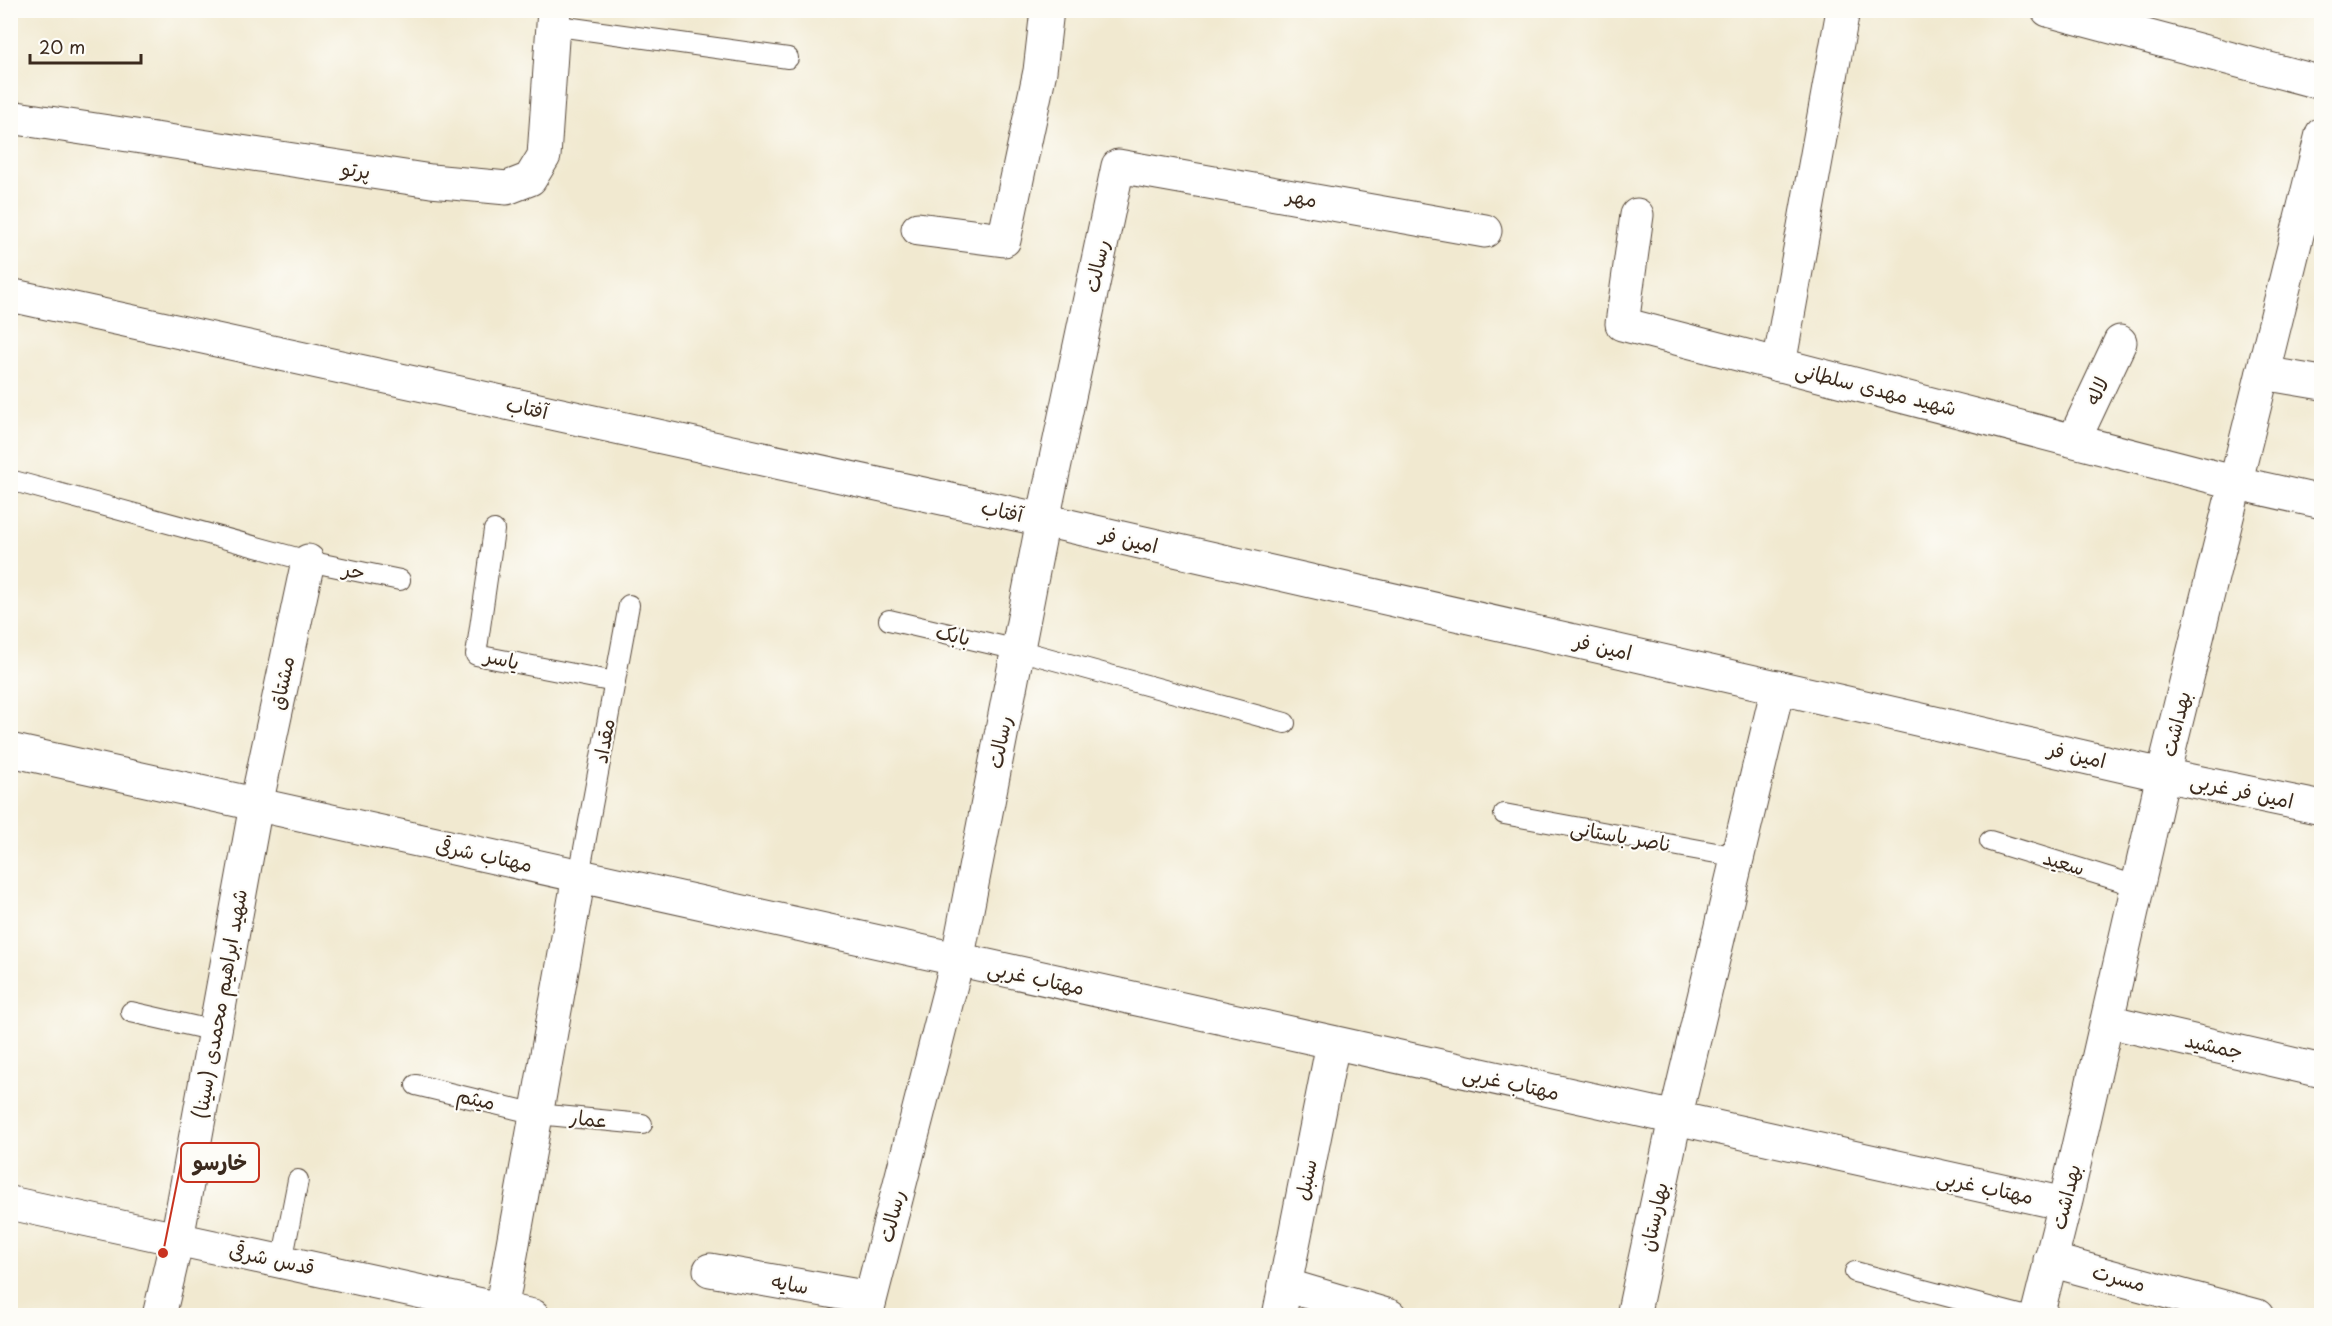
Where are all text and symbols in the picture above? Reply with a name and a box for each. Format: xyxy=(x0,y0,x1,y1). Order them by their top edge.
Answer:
scale bar xyxy=(30,27,141,65)
text: 20 m xyxy=(39,33,85,60)
street label: پرتو xyxy=(339,152,373,186)
street label: مهر xyxy=(1283,179,1320,214)
street label: رسالت xyxy=(1076,236,1116,295)
street label: شهید مهدی سلطانی xyxy=(1793,354,1960,423)
street label: لاله xyxy=(2077,372,2116,410)
street label: آفتاب xyxy=(503,388,552,426)
street label: آفتاب xyxy=(978,491,1027,529)
street label: امین فر xyxy=(1095,517,1161,560)
street label: حر xyxy=(338,553,368,587)
street label: بابک xyxy=(933,616,974,653)
street label: امین فر xyxy=(1569,624,1635,667)
street label: یاسر xyxy=(480,639,523,677)
street label: مشتاق xyxy=(261,653,301,712)
street label: بهداشت xyxy=(2152,688,2198,760)
street label: رسالت xyxy=(979,713,1019,771)
street label: مقداد xyxy=(584,716,622,766)
street label: امین فر xyxy=(2043,732,2109,775)
street label: امین فر غربی xyxy=(2188,764,2297,816)
street label: ناصر باستانی xyxy=(1568,811,1674,859)
street label: مهتاب شرقی xyxy=(433,829,535,879)
street label: سعید xyxy=(2040,842,2089,883)
street label: شهید ابراهیم محمدی (سینا) xyxy=(184,887,255,1121)
street label: مهتاب غربی xyxy=(985,952,1087,1002)
street label: جمشید xyxy=(2182,1024,2246,1066)
street label: مهتاب غربی xyxy=(1460,1057,1562,1107)
street label: میثم xyxy=(454,1079,499,1118)
street label: عمار xyxy=(568,1101,610,1135)
callout: خارسو xyxy=(181,1143,259,1182)
text: خارسو xyxy=(191,1145,247,1177)
street label: سنبل xyxy=(1286,1156,1324,1203)
street label: مهتاب غربی xyxy=(1934,1161,2036,1211)
street label: بهداشت xyxy=(2042,1161,2088,1233)
street label: بهارستان xyxy=(1631,1179,1675,1254)
street label: رسالت xyxy=(870,1186,912,1245)
street label: قدس شرقی xyxy=(227,1234,318,1282)
street label: مسرت xyxy=(2089,1256,2149,1299)
street label: سایه xyxy=(769,1265,811,1301)

